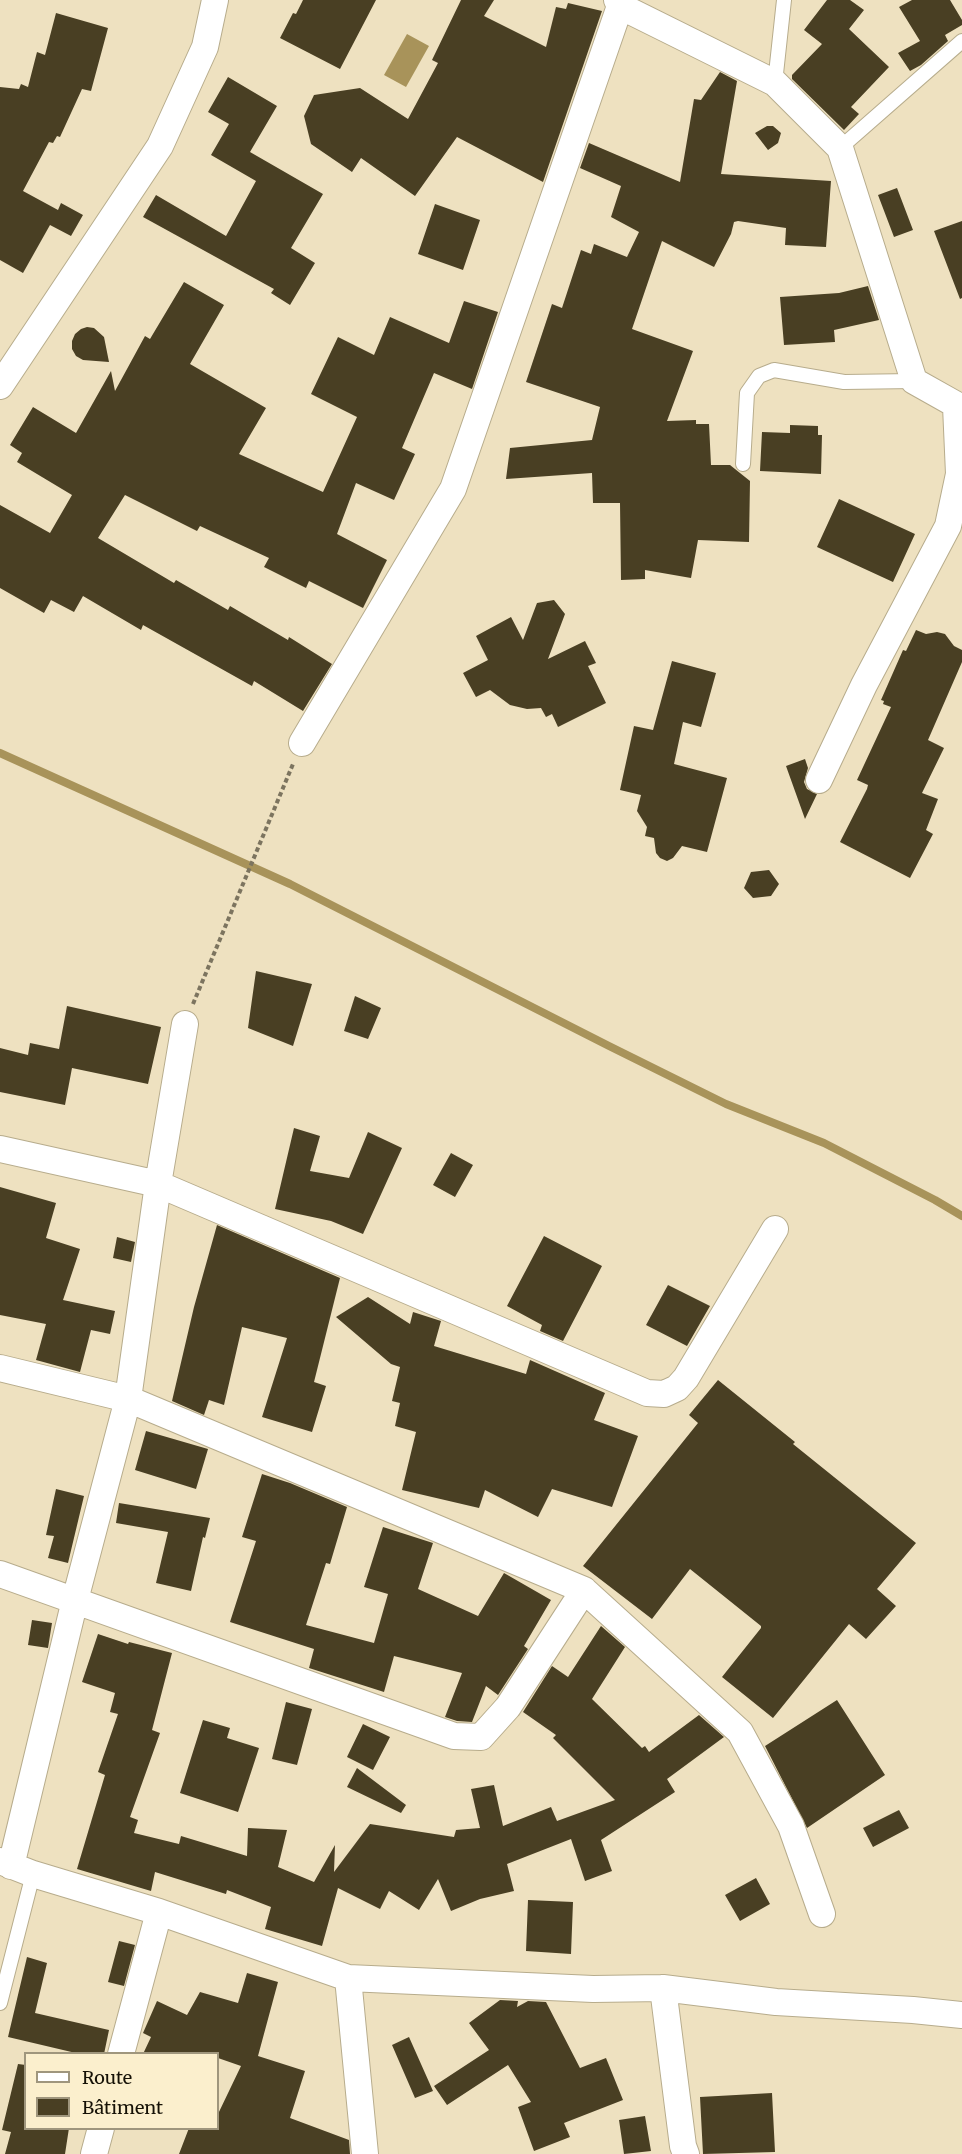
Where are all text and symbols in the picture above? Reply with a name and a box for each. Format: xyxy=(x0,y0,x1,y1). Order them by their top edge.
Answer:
legend xyxy=(24,2052,219,2130)
text: Route xyxy=(82,2066,132,2089)
text: Bâtiment xyxy=(82,2096,163,2119)

